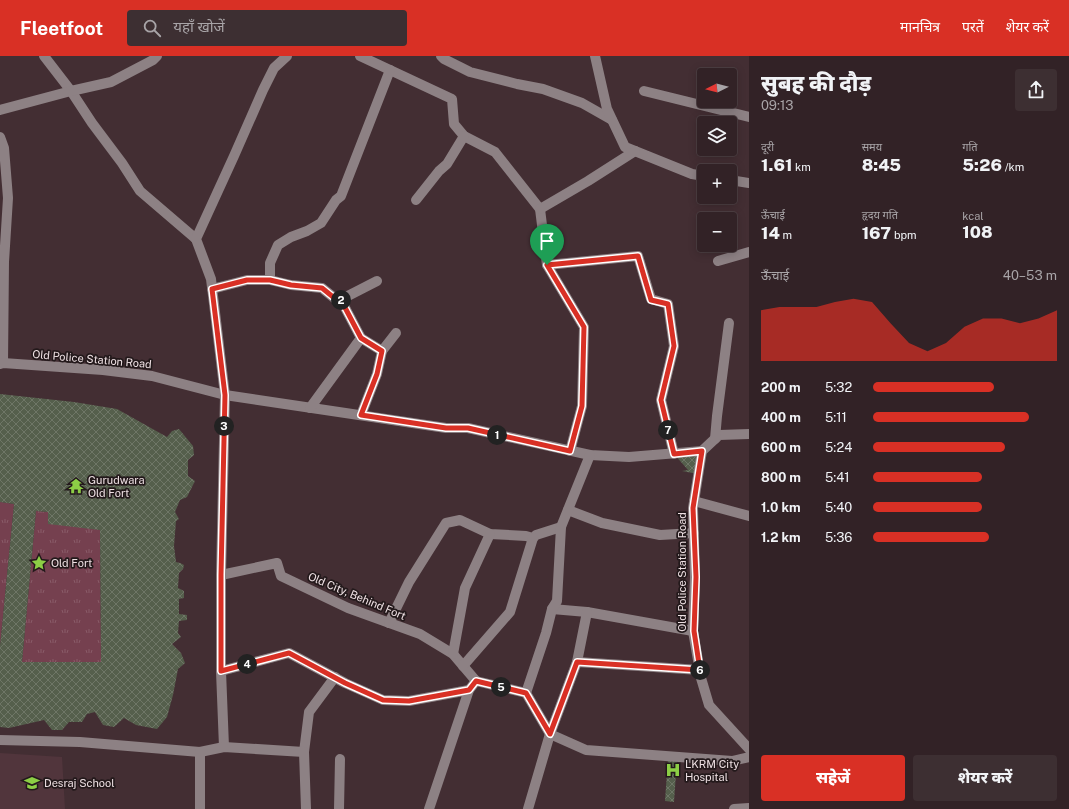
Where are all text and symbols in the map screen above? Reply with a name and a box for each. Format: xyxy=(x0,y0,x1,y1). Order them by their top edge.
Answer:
search box xyxy=(127,10,407,46)
text: Fleetfoot xyxy=(20,17,103,39)
icon: search xyxy=(141,17,163,39)
text: यहाँ खोजें xyxy=(173,18,225,35)
text: मानचित्र xyxy=(900,19,940,35)
text: परतें xyxy=(962,19,984,35)
text: शेयर करें xyxy=(1006,19,1049,35)
north arrow xyxy=(697,68,737,108)
map controls xyxy=(697,68,737,252)
button: share xyxy=(1015,69,1057,111)
text: सुबह की दौड़ xyxy=(761,70,871,96)
text: 09:13 xyxy=(761,98,793,113)
button: layers xyxy=(697,116,737,156)
text: दूरी xyxy=(761,141,774,153)
text: समय xyxy=(862,141,882,153)
text: गति xyxy=(962,141,978,153)
text: 1.61 xyxy=(761,155,792,175)
text: 8:45 xyxy=(862,155,901,175)
text: 5:26 xyxy=(962,155,1002,175)
text: km xyxy=(792,161,811,173)
text: /km xyxy=(1002,161,1024,173)
button: + xyxy=(697,164,737,204)
text: ऊँचाई xyxy=(761,209,785,221)
text: हृदय गति xyxy=(862,209,898,221)
text: kcal xyxy=(962,210,984,222)
button: − xyxy=(697,212,737,252)
text: 108 xyxy=(962,222,993,242)
text: 14 xyxy=(761,223,780,243)
text: 167 xyxy=(862,223,891,243)
pin xyxy=(530,224,564,265)
text: m xyxy=(780,229,792,241)
text: bpm xyxy=(891,229,917,241)
icon: arrive xyxy=(536,230,558,252)
text: ऊँचाई xyxy=(761,268,789,283)
text: 40–53 m xyxy=(1003,268,1057,283)
pin: 2 xyxy=(331,290,351,310)
text: 2 xyxy=(338,294,345,306)
street label: Old Police Station Road xyxy=(32,348,152,370)
text: 200 m xyxy=(761,380,801,395)
text: 5:32 xyxy=(825,380,852,395)
text: 400 m xyxy=(761,410,801,425)
text: 5:11 xyxy=(825,410,847,425)
pin: 3 xyxy=(214,416,234,436)
text: 3 xyxy=(220,420,228,432)
pin: 7 xyxy=(658,420,678,440)
text: 7 xyxy=(665,424,671,436)
pin: 1 xyxy=(487,425,507,445)
text: 1 xyxy=(495,429,499,441)
text: 600 m xyxy=(761,440,801,455)
text: 5:24 xyxy=(825,440,852,455)
text: 800 m xyxy=(761,470,801,485)
text: 5:41 xyxy=(825,470,850,485)
place label: Gurudwara Old Fort xyxy=(88,474,145,499)
temple icon: Gurudwara Old Fort xyxy=(67,477,85,495)
text: 1.0 km xyxy=(761,500,801,515)
text: 5:40 xyxy=(825,500,852,515)
street label: Old Police Station Road xyxy=(676,512,688,632)
text: 1.2 km xyxy=(761,530,801,545)
text: 5:36 xyxy=(825,530,852,545)
place icon: Old Fort xyxy=(30,554,48,572)
place label: Old Fort xyxy=(51,557,92,569)
street label: Old City, Behind Fort xyxy=(306,570,408,622)
pin: 4 xyxy=(237,654,257,674)
text: 4 xyxy=(243,658,251,670)
pin: 6 xyxy=(690,660,710,680)
text: 6 xyxy=(696,664,704,676)
pin: 5 xyxy=(491,677,511,697)
text: 5 xyxy=(497,681,505,693)
button: सहेजें xyxy=(761,755,905,801)
button: शेयर करें xyxy=(913,755,1057,801)
place label: LKRM City Hospital xyxy=(685,758,739,783)
hospital icon: LKRM City Hospital xyxy=(664,761,682,779)
school or university icon: Desraj School xyxy=(23,774,41,792)
place label: Desraj School xyxy=(44,777,115,789)

